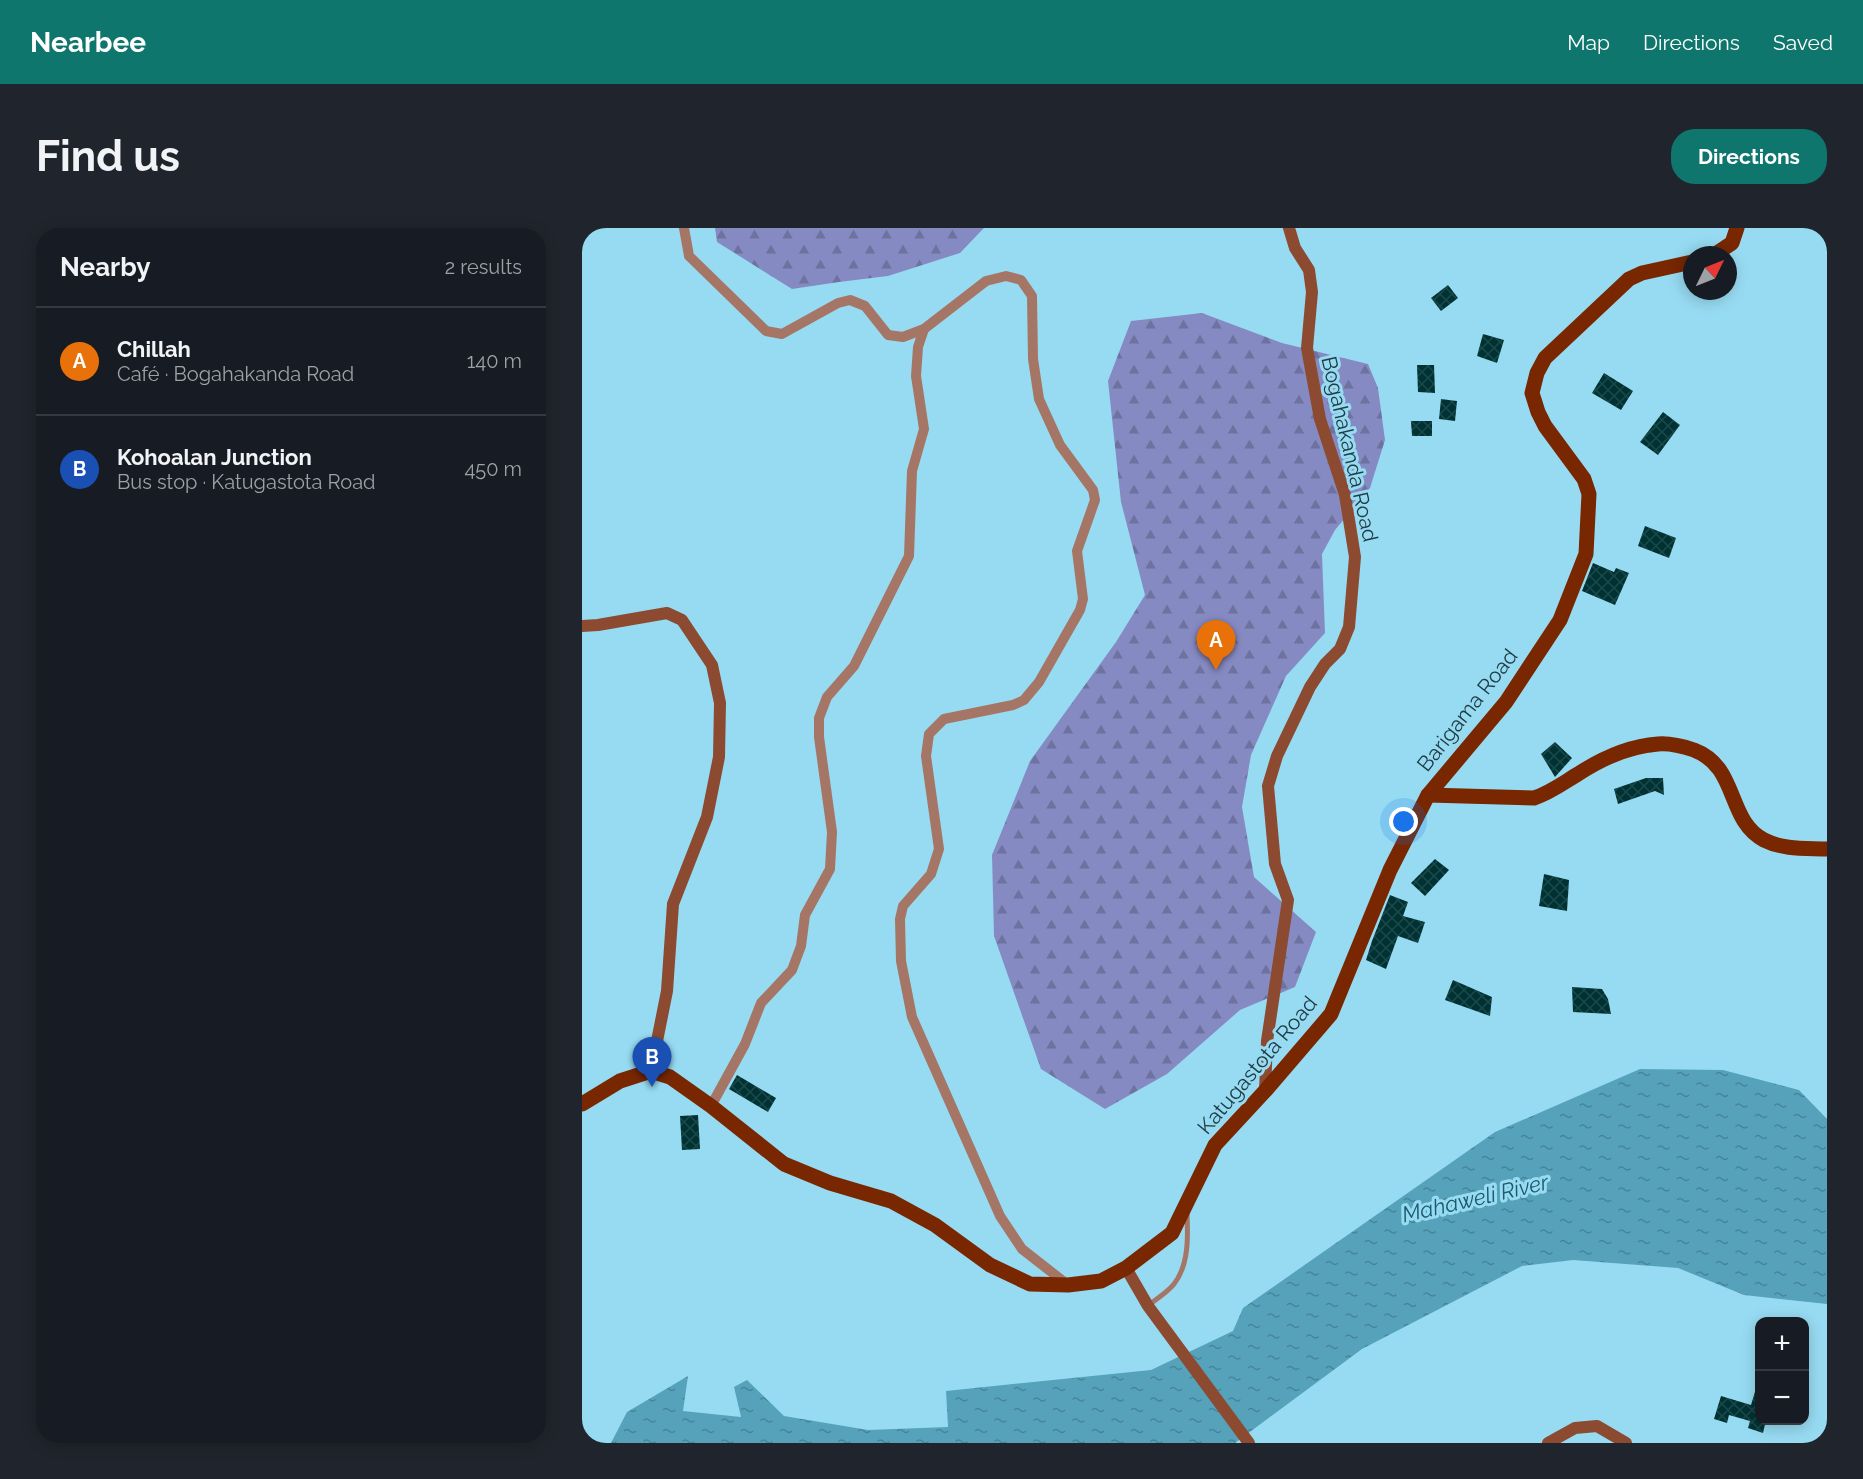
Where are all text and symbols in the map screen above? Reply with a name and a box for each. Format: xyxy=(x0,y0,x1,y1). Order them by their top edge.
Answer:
text: Nearbee xyxy=(30,26,146,59)
text: Map xyxy=(1567,30,1610,55)
text: Directions xyxy=(1643,30,1740,55)
text: Saved xyxy=(1773,30,1833,55)
button: Directions xyxy=(1671,129,1827,184)
text: Find us xyxy=(36,132,180,181)
north arrow xyxy=(1683,246,1737,300)
text: Nearby xyxy=(60,252,150,282)
text: 2 results xyxy=(445,255,522,279)
text: Chillah xyxy=(117,336,191,362)
text: A xyxy=(73,349,86,373)
text: 140 m xyxy=(467,349,522,373)
street label: Bogahakanda Road xyxy=(1316,354,1384,544)
text: Café · Bogahakanda Road xyxy=(117,362,354,386)
text: Kohoalan Junction xyxy=(117,444,312,470)
text: B xyxy=(73,457,86,481)
text: 450 m xyxy=(464,457,522,481)
text: Bus stop · Katugastota Road xyxy=(117,470,376,494)
pin: A xyxy=(1196,620,1236,670)
street label: Barigama Road xyxy=(1412,644,1522,776)
your location xyxy=(1389,807,1418,836)
street label: Katugastota Road xyxy=(1192,991,1322,1139)
pin: B xyxy=(632,1038,672,1087)
water label: Mahaweli River xyxy=(1399,1168,1552,1227)
map controls xyxy=(1755,1317,1809,1425)
button: + xyxy=(1755,1317,1809,1371)
button: − xyxy=(1755,1371,1809,1425)

